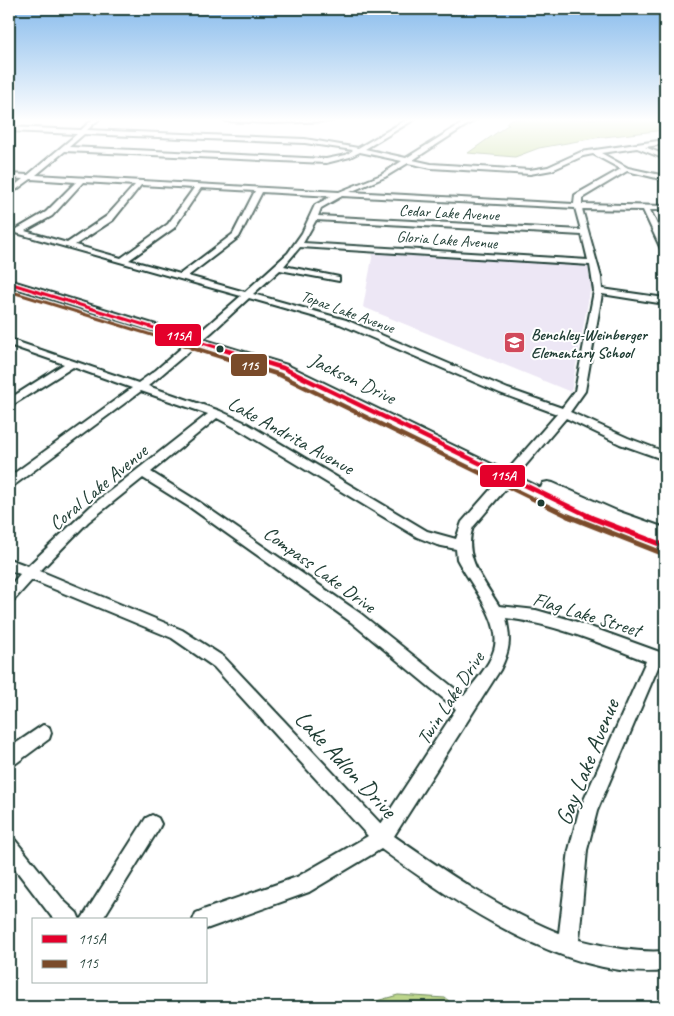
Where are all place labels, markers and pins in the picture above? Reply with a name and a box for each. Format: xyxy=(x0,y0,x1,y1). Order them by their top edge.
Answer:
place label: Benchley-Weinberger Elementary School xyxy=(531,325,649,363)
school or university icon: Benchley-Weinberger Elementary School xyxy=(503,331,527,355)
unlabelled marker xyxy=(215,344,225,354)
unlabelled marker xyxy=(536,498,546,508)

